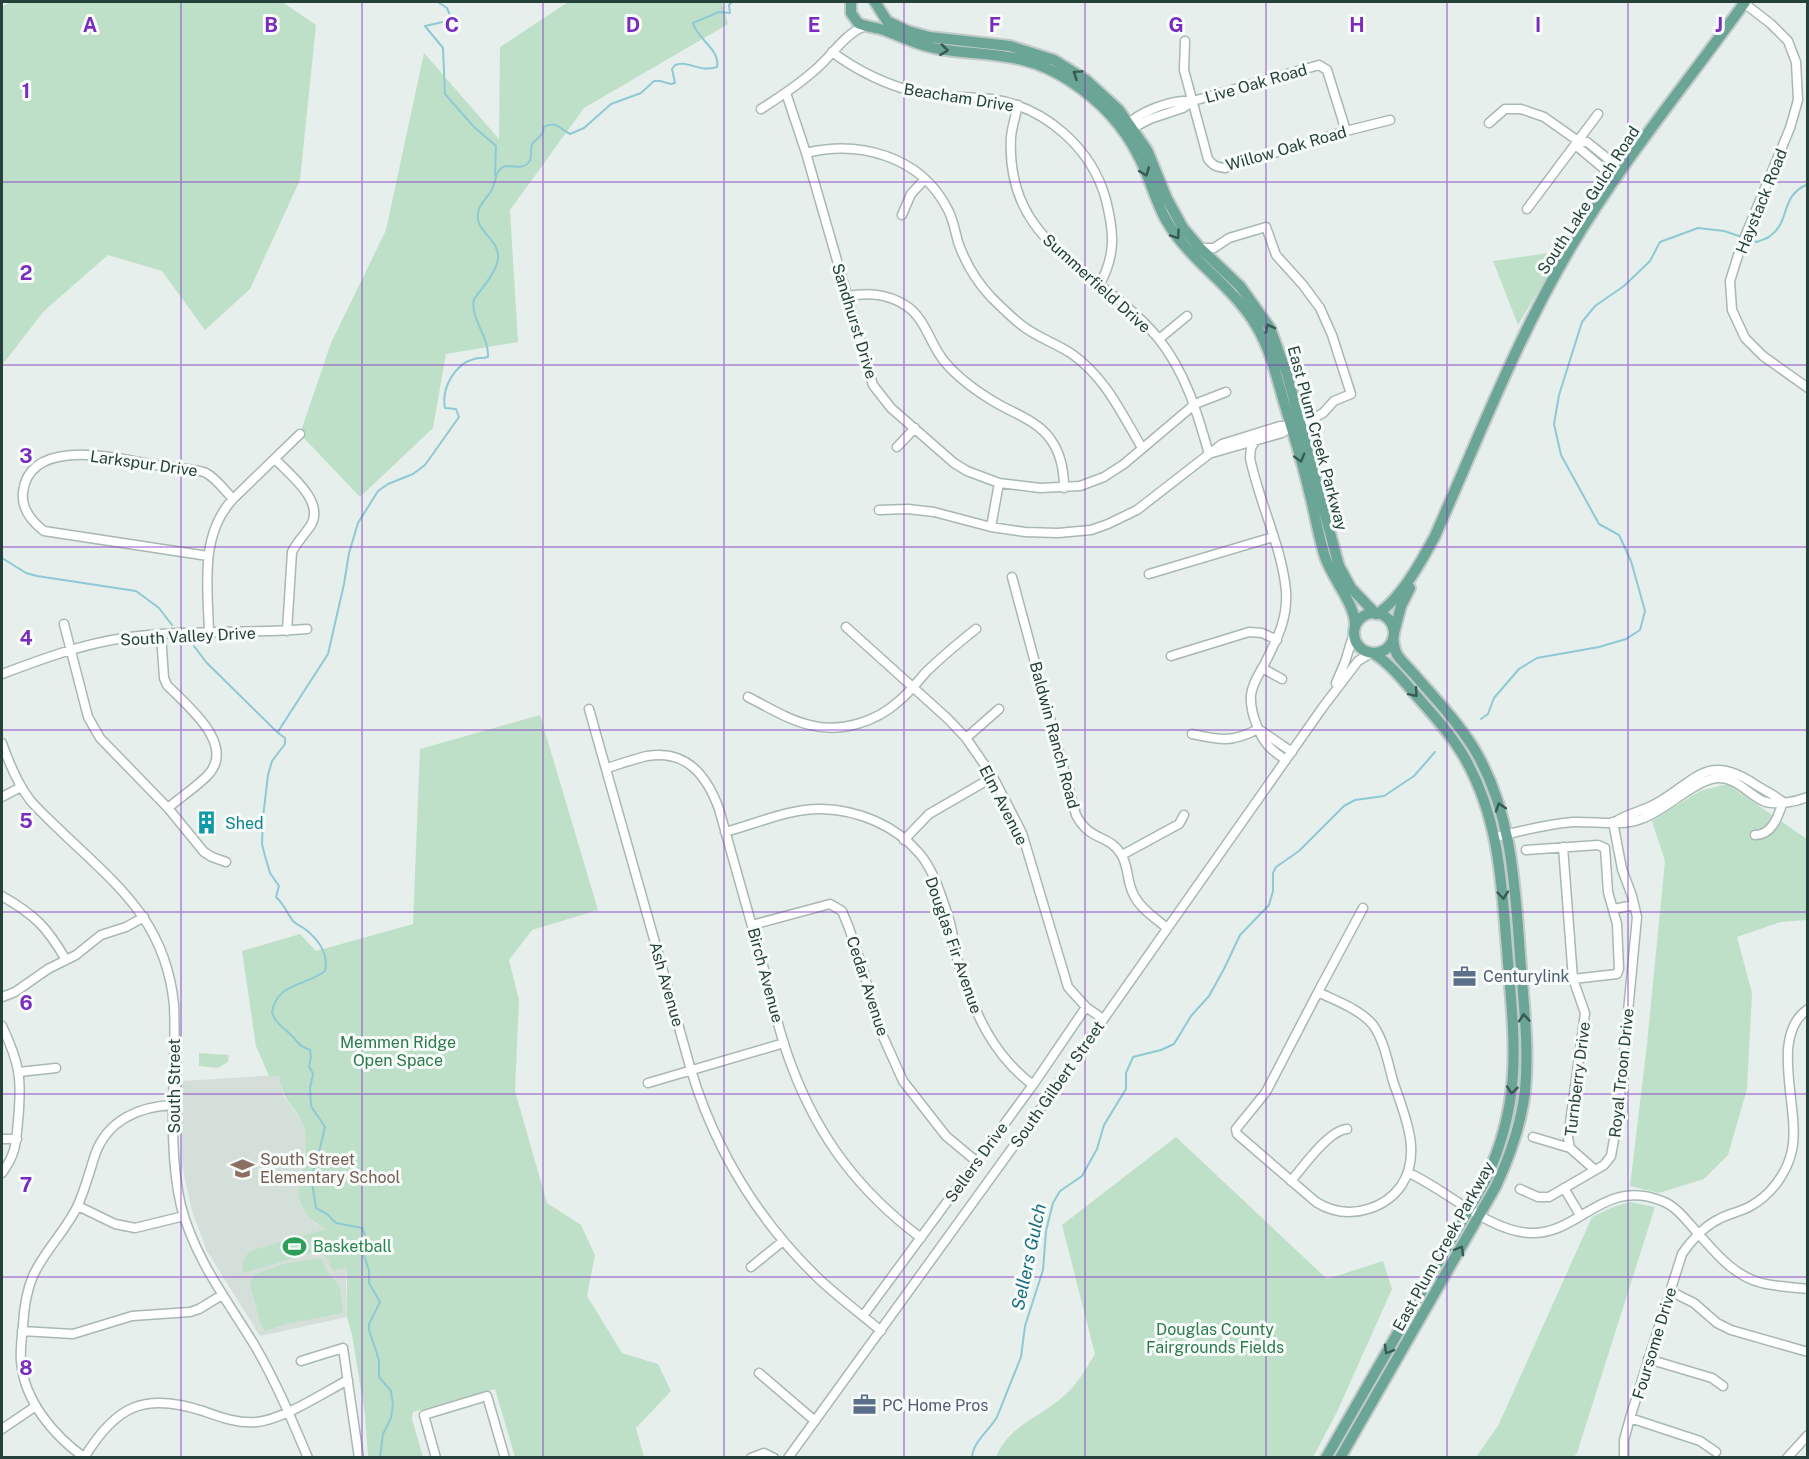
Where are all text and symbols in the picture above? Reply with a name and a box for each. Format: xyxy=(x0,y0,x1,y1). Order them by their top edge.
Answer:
text: A xyxy=(83,13,97,37)
text: B xyxy=(264,13,278,37)
text: C xyxy=(445,13,459,37)
text: D xyxy=(626,13,640,37)
text: E xyxy=(808,13,820,37)
text: F xyxy=(989,13,1001,37)
text: G xyxy=(1168,13,1184,37)
text: H xyxy=(1349,13,1365,37)
text: I xyxy=(1535,13,1541,37)
text: J xyxy=(1715,13,1723,37)
one-way arrow xyxy=(939,43,948,55)
street label: Live Oak Road xyxy=(1203,60,1309,107)
one-way arrow xyxy=(1073,70,1084,81)
text: 1 xyxy=(22,79,30,103)
street label: Beacham Drive xyxy=(902,79,1015,116)
street label: Willow Oak Road xyxy=(1224,122,1349,175)
street label: South Lake Gulch Road xyxy=(1533,123,1643,278)
street label: Haystack Road xyxy=(1732,146,1791,256)
one-way arrow xyxy=(1138,166,1151,177)
one-way arrow xyxy=(1169,228,1180,239)
street label: Summerfield Drive xyxy=(1039,230,1154,337)
text: 2 xyxy=(20,261,32,285)
street label: Sandhurst Drive xyxy=(828,261,881,381)
one-way arrow xyxy=(1265,324,1276,334)
street label: East Plum Creek Parkway xyxy=(1284,344,1351,533)
text: 3 xyxy=(19,444,33,468)
street label: Larkspur Drive xyxy=(89,447,199,480)
one-way arrow xyxy=(1293,452,1305,463)
street label: South Valley Drive xyxy=(120,623,256,650)
text: 4 xyxy=(19,626,33,650)
street label: Baldwin Ranch Road xyxy=(1026,659,1083,811)
one-way arrow xyxy=(1407,686,1418,697)
street label: Elm Avenue xyxy=(975,762,1032,848)
one-way arrow xyxy=(1495,802,1507,813)
text: 5 xyxy=(19,809,33,833)
building icon: Shed xyxy=(194,810,220,836)
place label: Shed xyxy=(225,814,264,833)
street label: Douglas Fir Avenue xyxy=(921,874,986,1016)
one-way arrow xyxy=(1496,891,1509,900)
street label: Birch Avenue xyxy=(744,926,787,1025)
street label: Cedar Avenue xyxy=(842,934,893,1038)
street label: Ash Avenue xyxy=(645,940,688,1029)
office icon: Centurylink xyxy=(1452,963,1478,989)
place label: Centurylink xyxy=(1483,967,1570,986)
text: 6 xyxy=(19,991,33,1015)
street label: Royal Troon Drive xyxy=(1605,1007,1638,1139)
one-way arrow xyxy=(1518,1014,1531,1023)
street label: South Gilbert Street xyxy=(1006,1017,1108,1151)
street label: Turnberry Drive xyxy=(1561,1021,1594,1138)
park label: Memmen Ridge Open Space xyxy=(340,1033,456,1070)
street label: South Street xyxy=(165,1038,184,1134)
one-way arrow xyxy=(1507,1085,1519,1094)
street label: Sellers Drive xyxy=(941,1119,1012,1206)
place label: South Street Elementary School xyxy=(260,1150,401,1187)
school or university icon: South Street Elementary School xyxy=(229,1155,255,1181)
street label: East Plum Creek Parkway xyxy=(1389,1158,1498,1334)
text: 7 xyxy=(20,1173,32,1197)
water label: Sellers Gulch xyxy=(1007,1202,1050,1312)
sports icon: Basketball xyxy=(282,1233,308,1259)
place label: Basketball xyxy=(313,1237,392,1256)
one-way arrow xyxy=(1452,1246,1464,1257)
street label: Foursome Drive xyxy=(1628,1285,1681,1401)
park label: Douglas County Fairgrounds Fields xyxy=(1146,1320,1284,1357)
one-way arrow xyxy=(1384,1344,1395,1354)
text: 8 xyxy=(19,1356,33,1380)
office icon: PC Home Pros xyxy=(851,1392,877,1418)
place label: PC Home Pros xyxy=(882,1396,988,1415)

